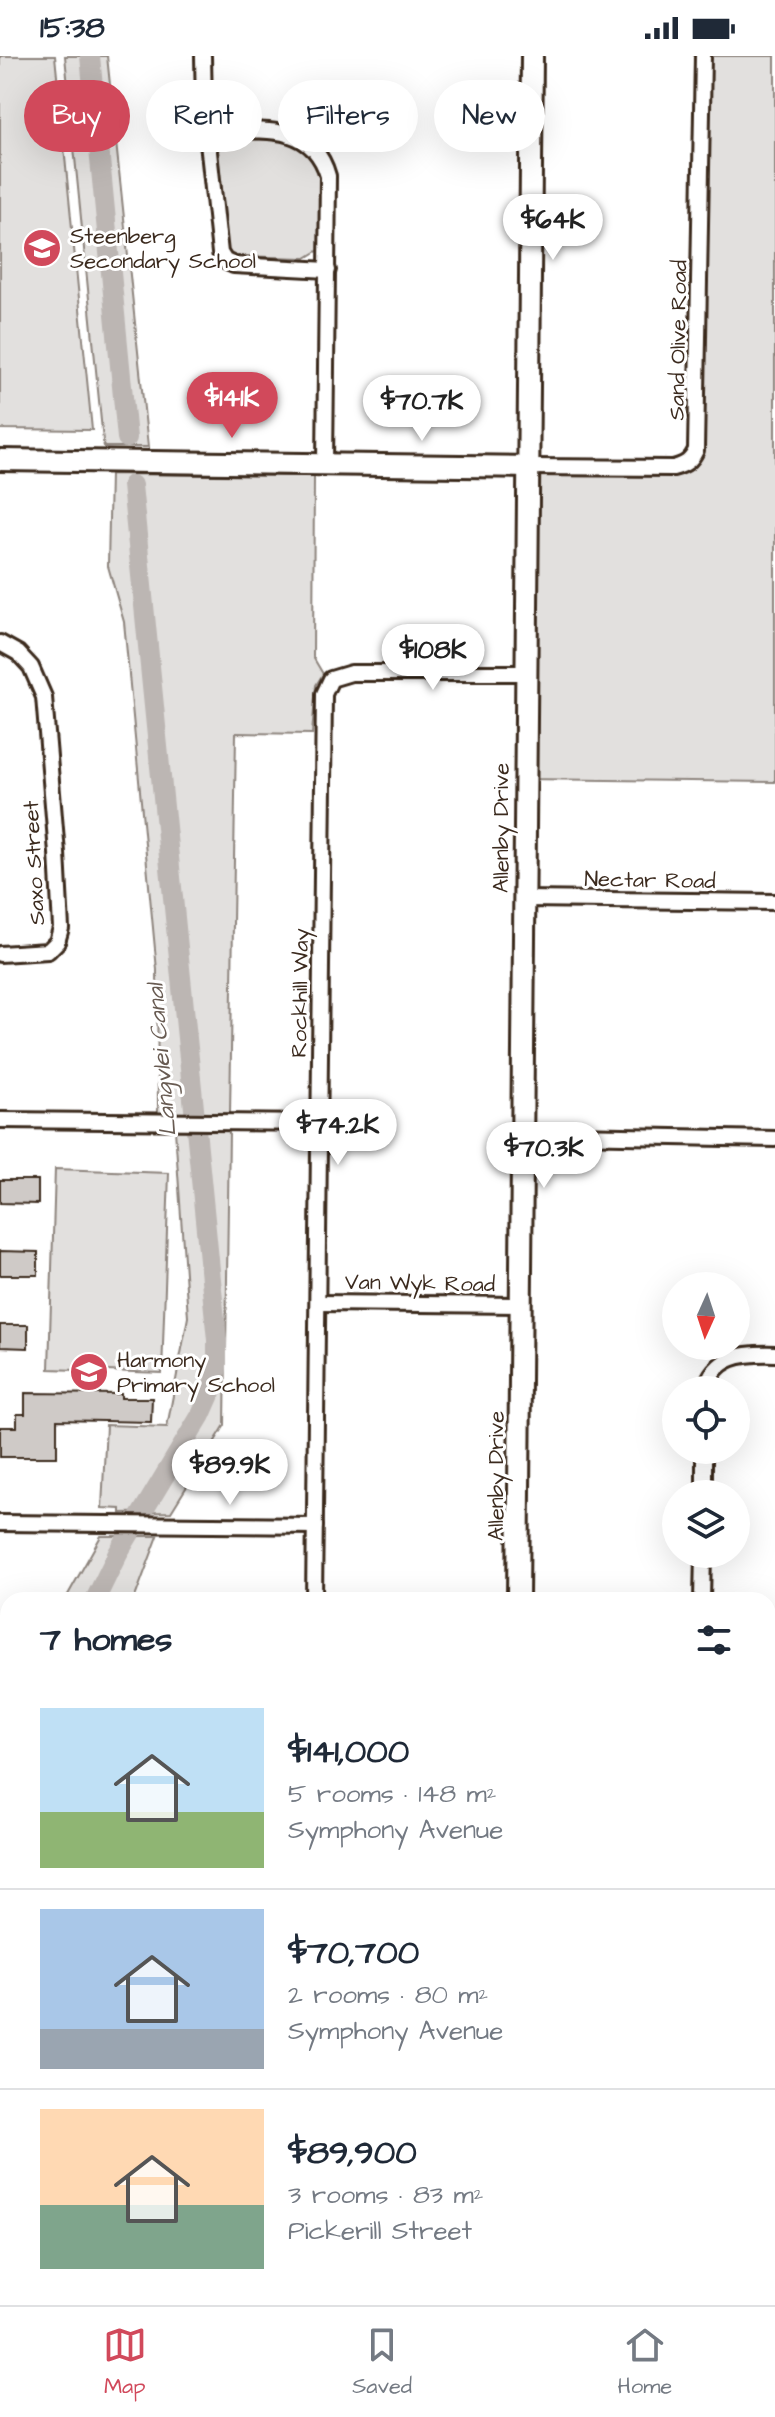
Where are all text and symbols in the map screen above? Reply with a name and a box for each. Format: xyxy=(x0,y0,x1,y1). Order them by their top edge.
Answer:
text: 15:38 xyxy=(40,7,105,49)
chip: Buy xyxy=(24,80,130,152)
chip: Rent xyxy=(146,80,262,152)
chip: Filters xyxy=(278,80,418,152)
chip: New xyxy=(434,80,545,152)
pin: $64K xyxy=(506,194,600,262)
text: $64K xyxy=(521,202,585,238)
place label: Steenberg Secondary School xyxy=(70,221,256,278)
school or university icon: Steenberg Secondary School xyxy=(21,227,63,269)
street label: Sand Olive Road xyxy=(662,259,695,421)
pin: $141K xyxy=(176,372,288,440)
pin: $70.7K xyxy=(357,375,487,443)
text: $141K xyxy=(205,380,259,416)
text: $70.7K xyxy=(381,383,463,419)
pin: $108K xyxy=(377,624,489,692)
text: $108K xyxy=(400,632,466,668)
street label: Allenby Drive xyxy=(486,763,518,893)
street label: Saxo Street xyxy=(16,800,53,926)
street label: Nectar Road xyxy=(584,864,716,897)
street label: Rockhill Way xyxy=(284,928,318,1058)
water label: Langvlei Canal xyxy=(138,979,187,1138)
pin: $74.2K xyxy=(273,1099,403,1167)
text: $74.2K xyxy=(297,1107,379,1143)
pin: $70.3K xyxy=(479,1122,609,1190)
text: $70.3K xyxy=(504,1130,584,1166)
street label: Van Wyk Road xyxy=(344,1267,495,1301)
north arrow xyxy=(662,1272,750,1360)
map controls xyxy=(662,1272,750,1568)
place label: Harmony Primary School xyxy=(117,1345,275,1402)
school or university icon: Harmony Primary School xyxy=(68,1351,110,1393)
button: locate xyxy=(662,1376,750,1464)
street label: Allenby Drive xyxy=(481,1411,513,1541)
pin: $89.9K xyxy=(165,1439,295,1507)
text: $89.9K xyxy=(190,1447,270,1483)
button: layers xyxy=(662,1480,750,1568)
text: 7 homes xyxy=(40,1616,172,1664)
icon: filters xyxy=(692,1618,736,1662)
text: $141,000 xyxy=(288,1728,409,1776)
icon: home xyxy=(104,1740,200,1836)
text: 5 rooms · 148 m² xyxy=(288,1776,496,1812)
text: Symphony Avenue xyxy=(288,1812,503,1848)
text: $70,700 xyxy=(288,1929,419,1977)
icon: home xyxy=(104,1941,200,2037)
text: 2 rooms · 80 m² xyxy=(288,1977,488,2013)
text: Symphony Avenue xyxy=(288,2013,503,2049)
text: $89,900 xyxy=(288,2129,417,2177)
icon: home xyxy=(104,2141,200,2237)
text: 3 rooms · 83 m² xyxy=(288,2177,483,2213)
text: Pickerill Street xyxy=(288,2213,472,2249)
tab: Map xyxy=(103,2323,147,2402)
tab: Saved xyxy=(352,2323,412,2402)
tab: Home xyxy=(618,2323,672,2402)

